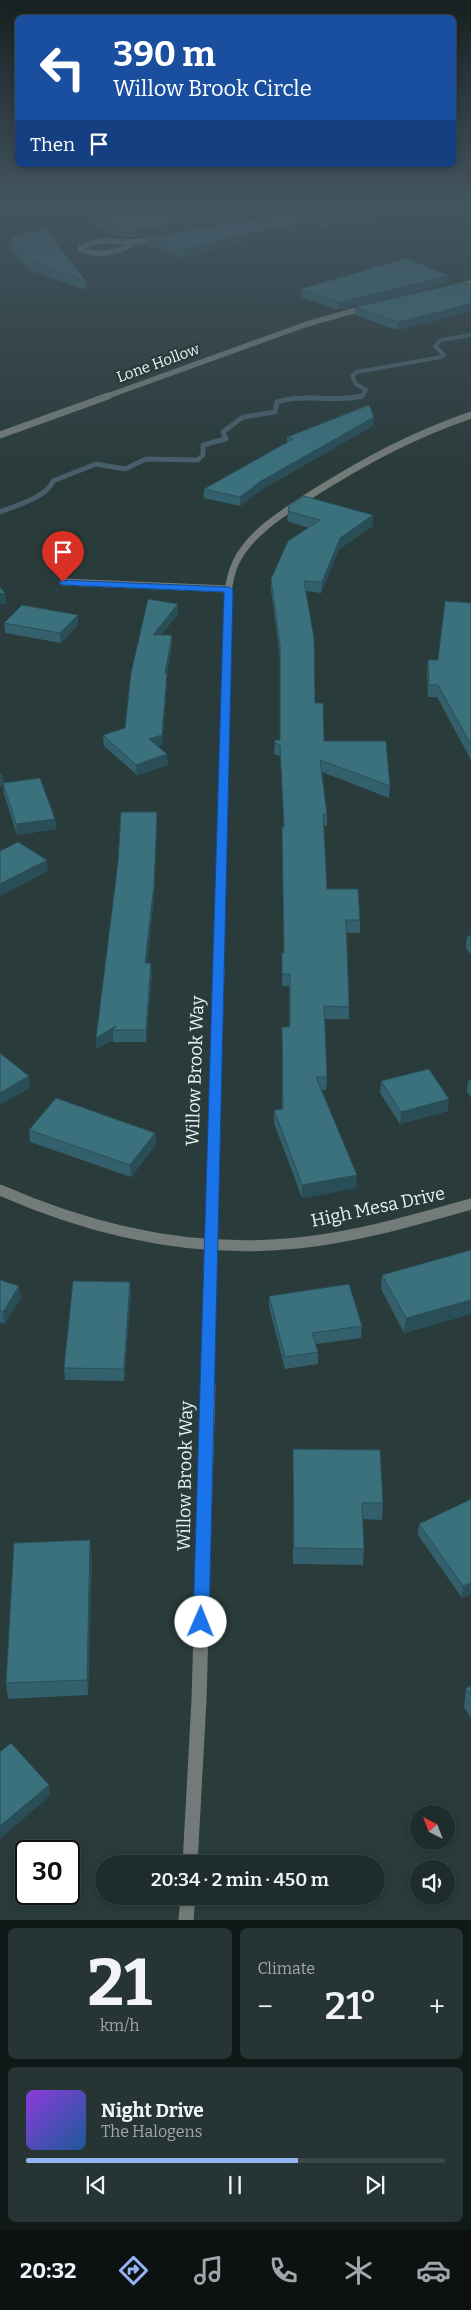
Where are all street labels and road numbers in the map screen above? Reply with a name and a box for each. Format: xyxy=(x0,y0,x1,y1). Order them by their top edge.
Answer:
street label: Lone Hollow xyxy=(114,339,203,386)
street label: Willow Brook Way xyxy=(181,995,209,1147)
street label: High Mesa Drive xyxy=(309,1182,447,1232)
street label: Willow Brook Way xyxy=(173,1400,197,1551)

